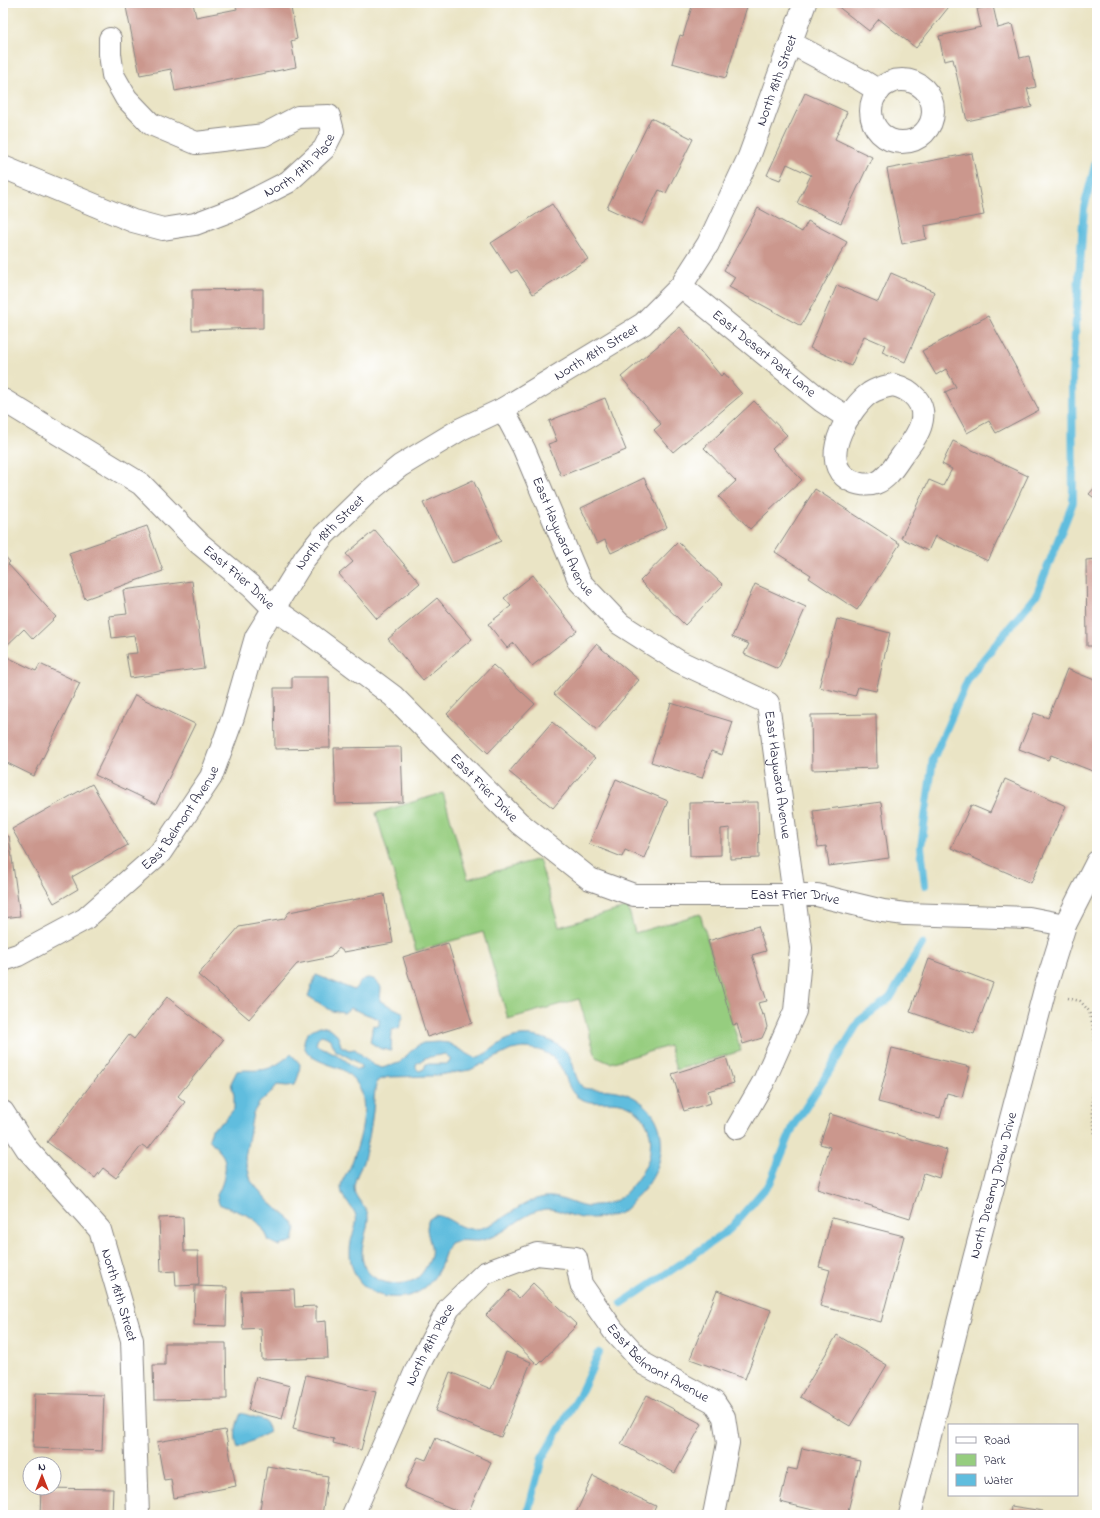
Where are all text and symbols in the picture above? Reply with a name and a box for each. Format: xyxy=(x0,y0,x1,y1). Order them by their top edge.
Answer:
street label: North 18th Street xyxy=(751,31,803,129)
street label: North 17th Place xyxy=(260,129,341,203)
street label: East Desert Park Lane xyxy=(707,305,821,403)
street label: North 18th Street xyxy=(550,318,643,386)
street label: East Hayward Avenue xyxy=(526,474,599,601)
street label: North 18th Street xyxy=(290,490,370,574)
street label: East Frier Drive xyxy=(198,540,280,615)
street label: East Hayward Avenue xyxy=(759,709,797,841)
street label: East Frier Drive xyxy=(445,749,524,828)
street label: East Belmont Avenue xyxy=(136,762,225,875)
street label: East Frier Drive xyxy=(750,885,842,911)
street label: North Dreamy Draw Drive xyxy=(964,1109,1023,1261)
street label: North 18th Street xyxy=(95,1246,143,1344)
street label: North 18th Place xyxy=(400,1297,460,1389)
street label: East Belmont Avenue xyxy=(601,1319,714,1408)
legend xyxy=(948,1424,1078,1496)
text: Road xyxy=(984,1432,1010,1450)
text: Park xyxy=(984,1452,1006,1470)
north arrow xyxy=(22,1456,62,1496)
text: N xyxy=(38,1459,46,1475)
text: Water xyxy=(984,1472,1013,1490)

